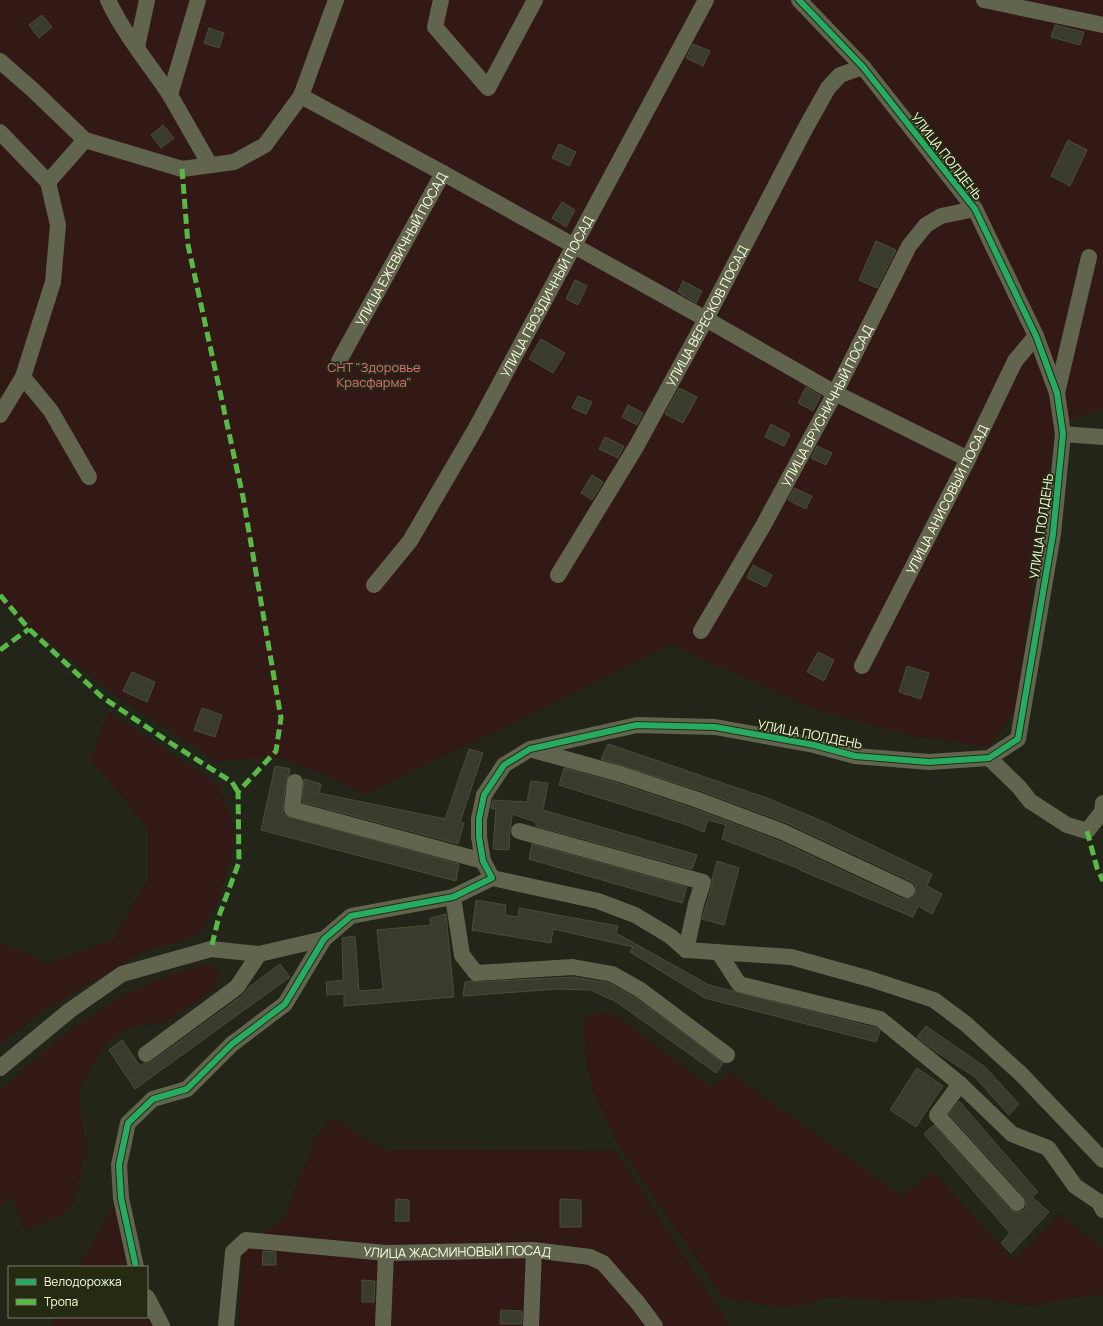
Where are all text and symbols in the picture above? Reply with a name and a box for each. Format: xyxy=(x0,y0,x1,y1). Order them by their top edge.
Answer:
street label: УЛИЦА ПОЛДЕНЬ xyxy=(907,109,987,203)
street label: УЛИЦА ЕЖЕВИЧНЫЙ ПОСАД xyxy=(351,168,451,329)
street label: УЛИЦА ГВОЗДИЧНЫЙ ПОСАД xyxy=(496,212,598,380)
street label: УЛИЦА ВЕРЕСКОВ ПОСАД xyxy=(662,242,752,390)
street label: УЛИЦА БРУСНИЧНЫЙ ПОСАД xyxy=(777,321,877,490)
park label: СНТ "Здоровье Красфарма" xyxy=(327,358,421,391)
street label: УЛИЦА АНИСОВЫЙ ПОСАД xyxy=(901,421,992,577)
street label: УЛИЦА ПОЛДЕНЬ xyxy=(1025,472,1057,580)
street label: УЛИЦА ПОЛДЕНЬ xyxy=(756,715,864,753)
street label: УЛИЦА ЖАСМИНОВЫЙ ПОСАД xyxy=(363,1241,553,1262)
legend xyxy=(8,1266,148,1318)
text: Велодорожка xyxy=(44,1273,122,1290)
text: Тропа xyxy=(44,1293,78,1310)

